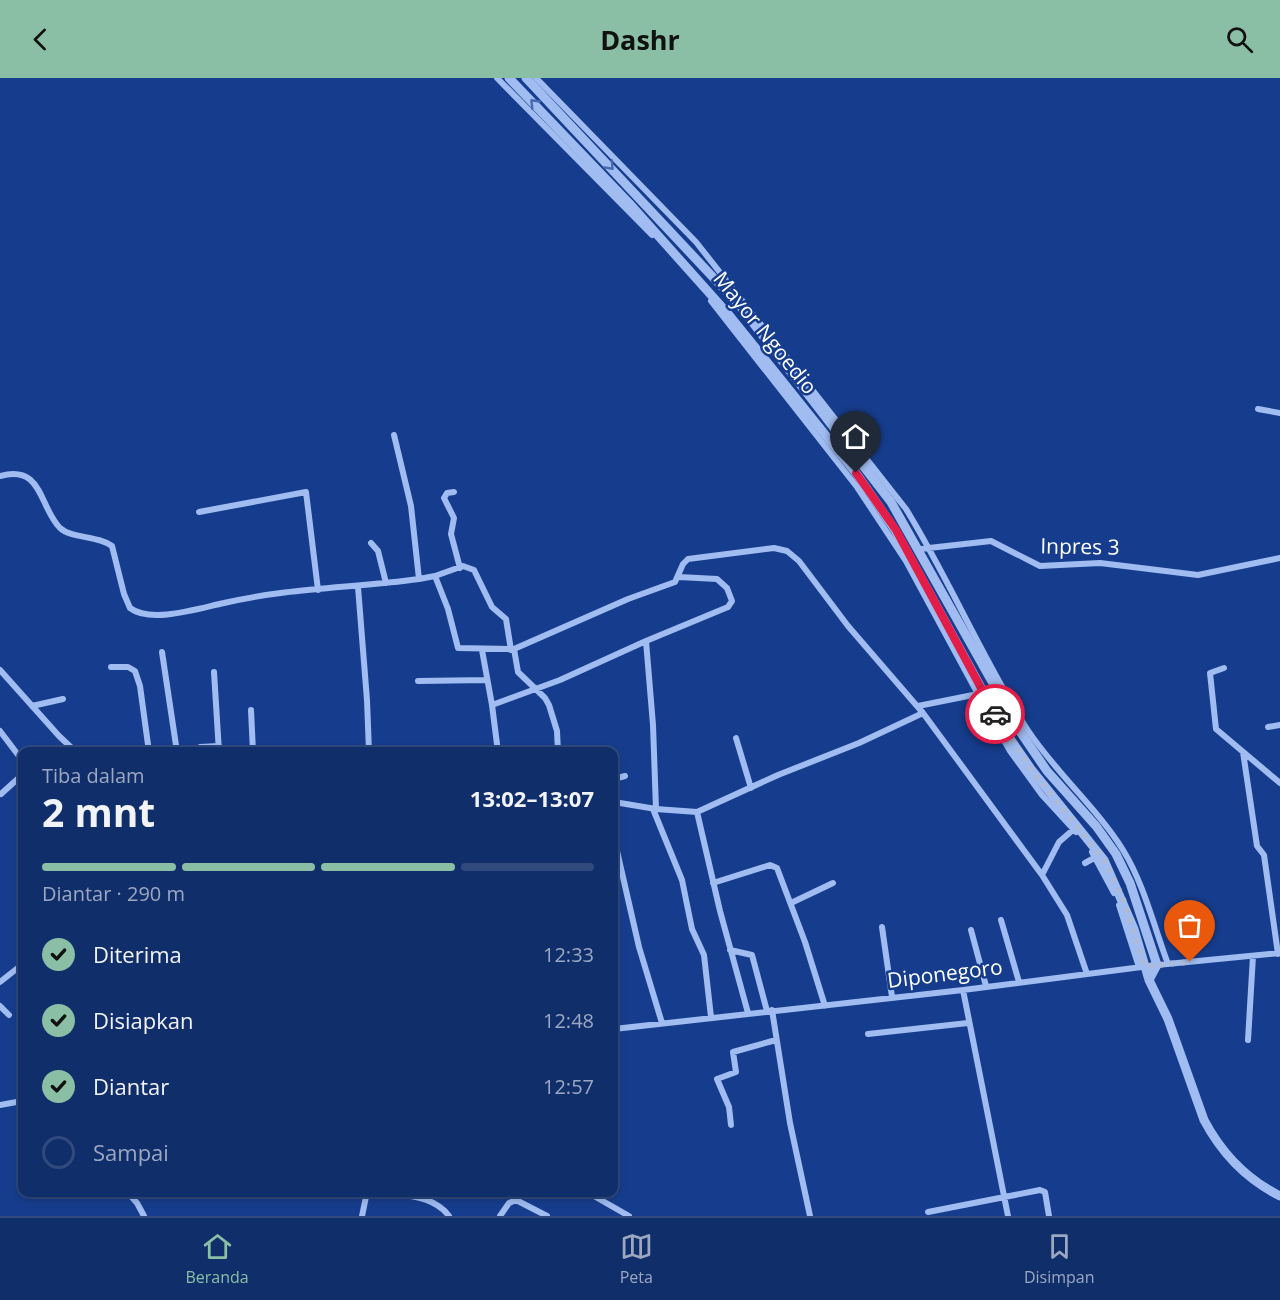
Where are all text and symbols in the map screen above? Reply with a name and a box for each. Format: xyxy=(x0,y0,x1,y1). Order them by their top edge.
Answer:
text: Dashr xyxy=(600,21,680,58)
icon: back xyxy=(24,23,57,56)
icon: search xyxy=(1223,23,1256,56)
one-way arrow xyxy=(530,99,541,109)
one-way arrow xyxy=(603,159,614,169)
street label: Mayor Ngoedio xyxy=(708,265,824,400)
pin xyxy=(830,411,881,473)
icon: home xyxy=(839,420,872,453)
street label: Inpres 3 xyxy=(1040,531,1120,561)
courier xyxy=(965,684,1025,744)
icon: car xyxy=(979,698,1012,731)
text: Tiba dalam xyxy=(42,762,145,789)
text: 13:02–13:07 xyxy=(470,783,594,813)
text: 2 mnt xyxy=(42,785,155,838)
text: Diantar · 290 m xyxy=(42,880,185,907)
pin xyxy=(1164,900,1215,962)
icon: bag xyxy=(1173,909,1206,942)
icon: check xyxy=(42,938,75,971)
text: Diterima xyxy=(93,939,182,969)
text: 12:33 xyxy=(543,941,594,968)
street label: Diponegoro xyxy=(886,952,1004,994)
icon: check xyxy=(42,1004,75,1037)
text: Disiapkan xyxy=(93,1005,194,1035)
text: 12:48 xyxy=(543,1007,594,1034)
icon: check xyxy=(42,1070,75,1103)
text: Diantar xyxy=(93,1071,169,1101)
text: 12:57 xyxy=(543,1073,594,1100)
text: Sampai xyxy=(93,1137,169,1167)
tab: Beranda xyxy=(185,1230,249,1288)
tab: Peta xyxy=(620,1230,653,1288)
tab: Disimpan xyxy=(1024,1230,1095,1288)

